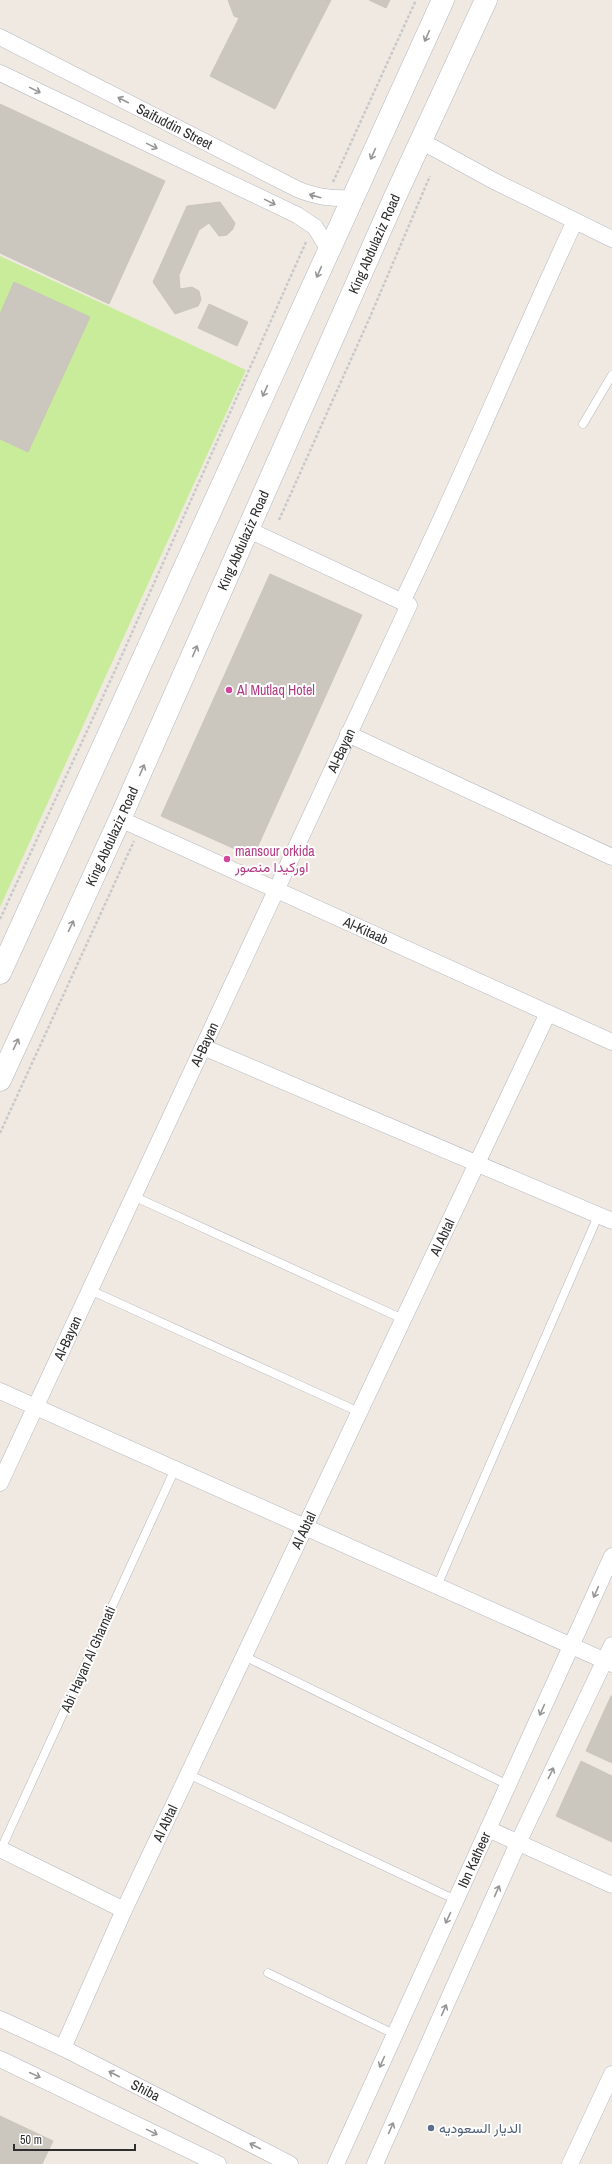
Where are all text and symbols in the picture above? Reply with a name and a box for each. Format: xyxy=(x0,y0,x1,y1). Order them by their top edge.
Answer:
one-way arrow xyxy=(422,29,430,41)
one-way arrow xyxy=(29,87,41,94)
one-way arrow xyxy=(118,96,130,103)
street label: Saifuddin Street xyxy=(133,99,216,153)
one-way arrow xyxy=(146,143,158,150)
one-way arrow xyxy=(369,148,376,160)
street label: King Abdulaziz Road xyxy=(344,191,404,297)
one-way arrow xyxy=(308,192,321,199)
one-way arrow xyxy=(263,199,275,206)
one-way arrow xyxy=(315,266,322,278)
one-way arrow xyxy=(261,384,269,396)
street label: King Abdulaziz Road xyxy=(213,488,273,593)
one-way arrow xyxy=(192,646,199,658)
place label: Al Mutlaq Hotel xyxy=(236,681,315,699)
marker: Al Mutlaq Hotel xyxy=(224,685,234,695)
street label: Al-Bayan xyxy=(323,726,359,776)
one-way arrow xyxy=(139,764,146,776)
street label: King Abdulaziz Road xyxy=(81,784,142,889)
place label: mansour orkida اوركيدا منصور xyxy=(234,842,315,876)
marker: mansour orkida اوركيدا منصور xyxy=(222,854,232,864)
street label: Al-Kitaab xyxy=(340,912,391,948)
one-way arrow xyxy=(68,921,75,933)
street label: Al-Bayan xyxy=(186,1019,222,1070)
one-way arrow xyxy=(13,1039,20,1051)
street label: Al Abtal xyxy=(425,1216,458,1260)
street label: Al-Bayan xyxy=(49,1313,86,1364)
street label: Al Abtal xyxy=(287,1509,320,1553)
one-way arrow xyxy=(592,1585,599,1597)
street label: Abi Hayan Al Gharnati xyxy=(56,1603,119,1716)
one-way arrow xyxy=(538,1704,545,1716)
one-way arrow xyxy=(548,1767,555,1779)
street label: Al Abtal xyxy=(148,1802,182,1845)
street label: Ibn Katheer xyxy=(454,1829,495,1891)
one-way arrow xyxy=(494,1885,501,1897)
one-way arrow xyxy=(444,1911,451,1923)
one-way arrow xyxy=(441,2004,448,2016)
one-way arrow xyxy=(378,2055,385,2067)
one-way arrow xyxy=(108,2070,120,2077)
one-way arrow xyxy=(29,2072,41,2079)
street label: Shiba xyxy=(128,2075,164,2105)
place label: الديار السعوديه xyxy=(439,2119,521,2137)
one-way arrow xyxy=(388,2123,395,2135)
marker: الديار السعوديه xyxy=(426,2123,436,2133)
scale bar xyxy=(14,2126,135,2152)
one-way arrow xyxy=(146,2129,158,2136)
text: 50 m xyxy=(20,2132,42,2148)
one-way arrow xyxy=(249,2142,261,2149)

